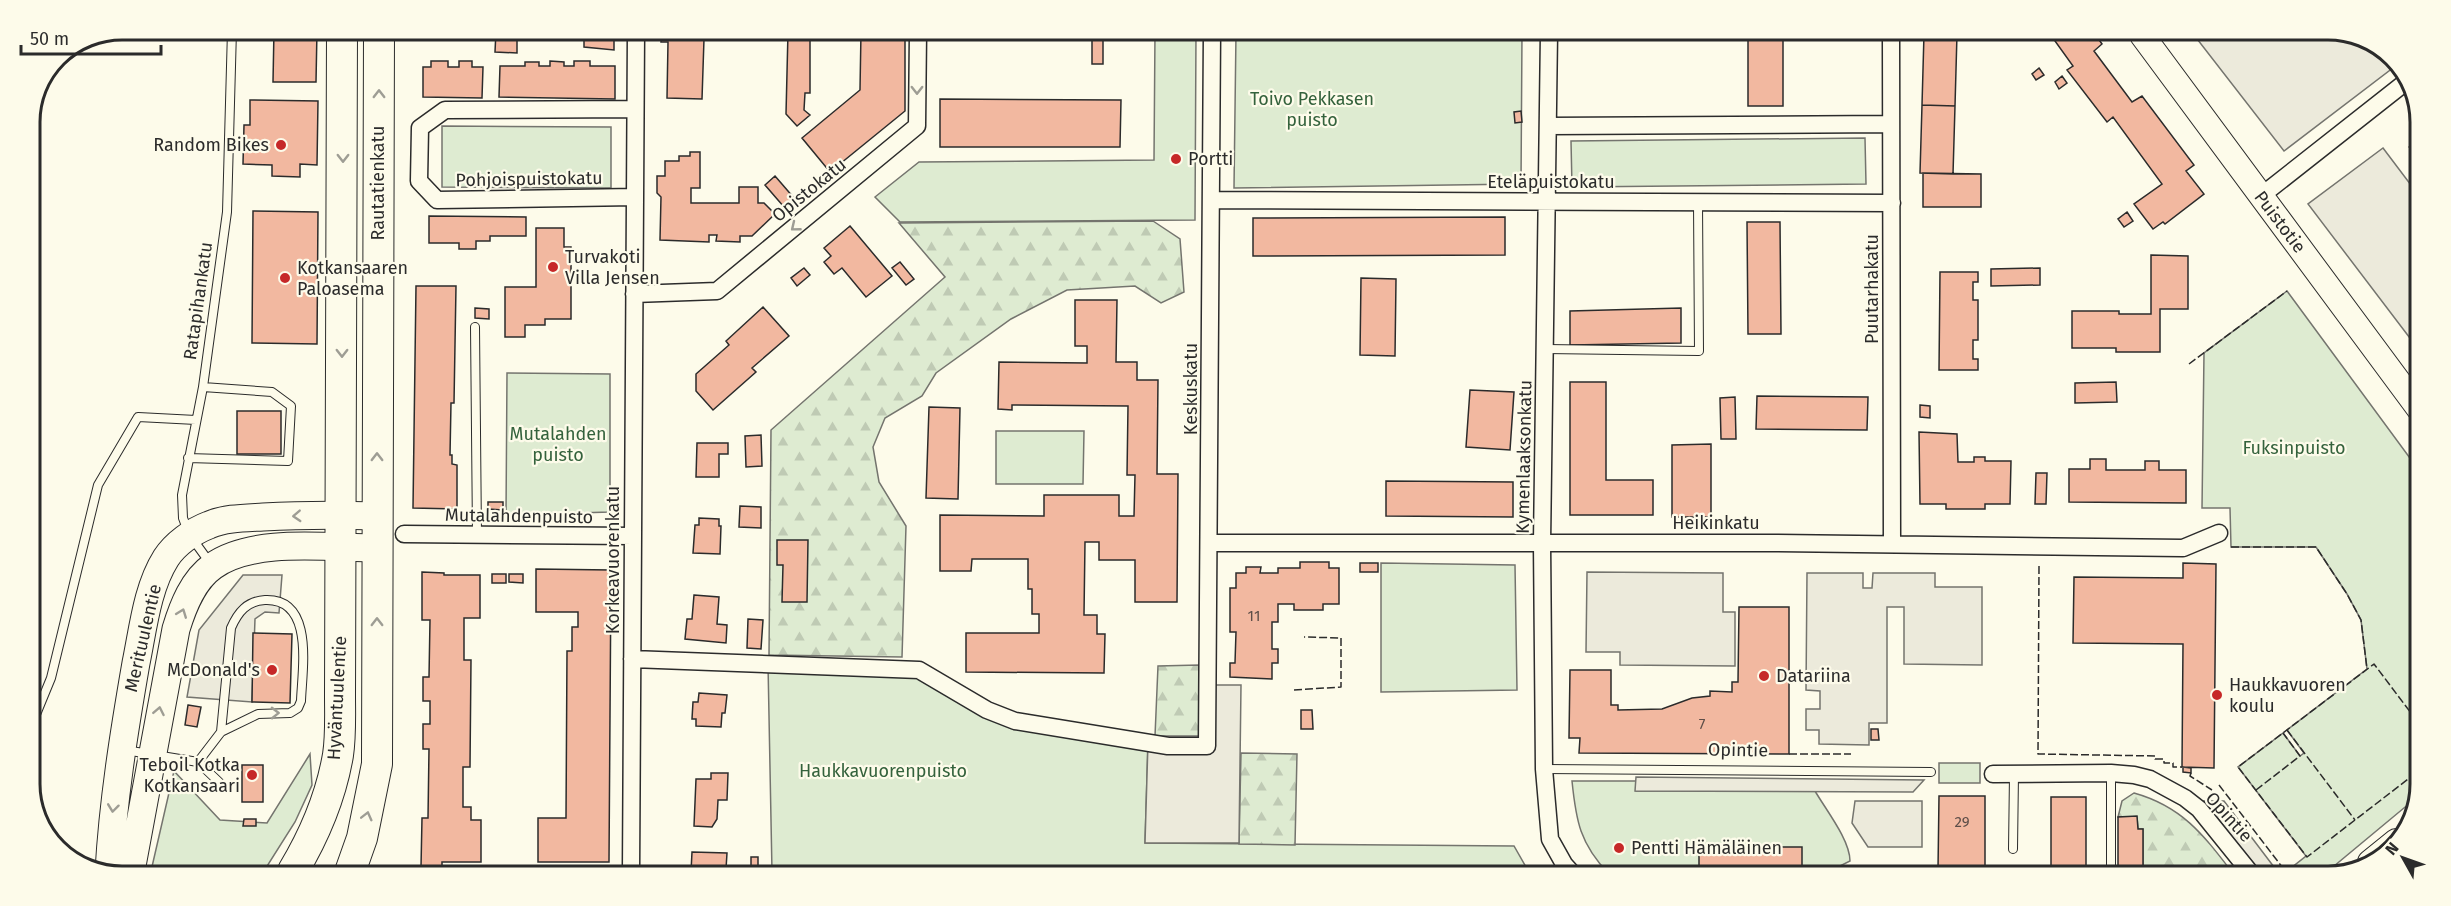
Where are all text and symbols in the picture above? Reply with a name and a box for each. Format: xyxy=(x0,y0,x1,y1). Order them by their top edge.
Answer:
scale bar xyxy=(21,18,160,56)
text: 50 m xyxy=(30,28,69,50)
one-way arrow xyxy=(911,86,923,95)
park label: Toivo Pekkasen puisto xyxy=(1250,88,1374,131)
one-way arrow xyxy=(372,90,385,99)
street label: Rautatienkatu xyxy=(367,126,389,240)
place label: Random Bikes xyxy=(153,134,269,156)
marker: Random Bikes xyxy=(274,138,288,152)
place label: Portti xyxy=(1188,148,1233,170)
marker: Portti xyxy=(1169,152,1183,166)
one-way arrow xyxy=(337,153,349,162)
street label: Opistokatu xyxy=(767,153,851,227)
street label: Pohjoispuistokatu xyxy=(455,167,603,191)
street label: Eteläpuistokatu xyxy=(1487,171,1615,193)
street label: Puistotie xyxy=(2250,187,2310,257)
one-way arrow xyxy=(790,220,801,231)
street label: Puutarhakatu xyxy=(1861,234,1883,344)
street label: Ratapihankatu xyxy=(179,241,217,361)
place label: Turvakoti Villa Jensen xyxy=(565,246,660,289)
place label: Kotkansaaren Paloasema xyxy=(297,257,408,300)
marker: Turvakoti Villa Jensen xyxy=(546,260,560,274)
marker: Kotkansaaren Paloasema xyxy=(278,271,292,285)
street label: Keskuskatu xyxy=(1180,343,1202,435)
one-way arrow xyxy=(336,348,348,357)
street label: Kymenlaaksonkatu xyxy=(1512,380,1536,534)
park label: Mutalahden puisto xyxy=(509,423,607,466)
park label: Fuksinpuisto xyxy=(2242,437,2346,459)
one-way arrow xyxy=(371,453,383,462)
street label: Korkeavuorenkatu xyxy=(602,486,624,634)
street label: Mutalahdenpuisto xyxy=(445,504,593,528)
one-way arrow xyxy=(293,509,302,522)
street label: Heikinkatu xyxy=(1672,512,1760,534)
street label: Merituulentie xyxy=(120,582,166,694)
house number: 11 xyxy=(1248,607,1260,625)
one-way arrow xyxy=(174,608,187,619)
one-way arrow xyxy=(371,617,383,626)
street label: Hyväntuulentie xyxy=(323,635,351,761)
place label: McDonald's xyxy=(167,659,260,681)
marker: McDonald's xyxy=(265,663,279,677)
place label: Datariina xyxy=(1776,665,1851,687)
marker: Datariina xyxy=(1757,669,1771,683)
place label: Haukkavuoren koulu xyxy=(2229,674,2346,717)
marker: Haukkavuoren koulu xyxy=(2210,688,2224,702)
one-way arrow xyxy=(153,706,165,715)
one-way arrow xyxy=(270,707,279,720)
house number: 7 xyxy=(1699,715,1706,733)
street label: Opintie xyxy=(1708,738,1768,762)
place label: Teboil Kotka Kotkansaari xyxy=(139,754,240,797)
park label: Haukkavuorenpuisto xyxy=(799,760,967,782)
marker: Teboil Kotka Kotkansaari xyxy=(245,768,259,782)
street label: Opintie xyxy=(2201,787,2257,847)
one-way arrow xyxy=(107,803,120,812)
one-way arrow xyxy=(360,811,373,821)
house number: 29 xyxy=(1954,813,1970,831)
north arrow xyxy=(2373,828,2433,888)
place label: Pentti Hämäläinen xyxy=(1631,837,1782,859)
text: N xyxy=(2381,839,2403,859)
marker: Pentti Hämäläinen xyxy=(1612,841,1626,855)

